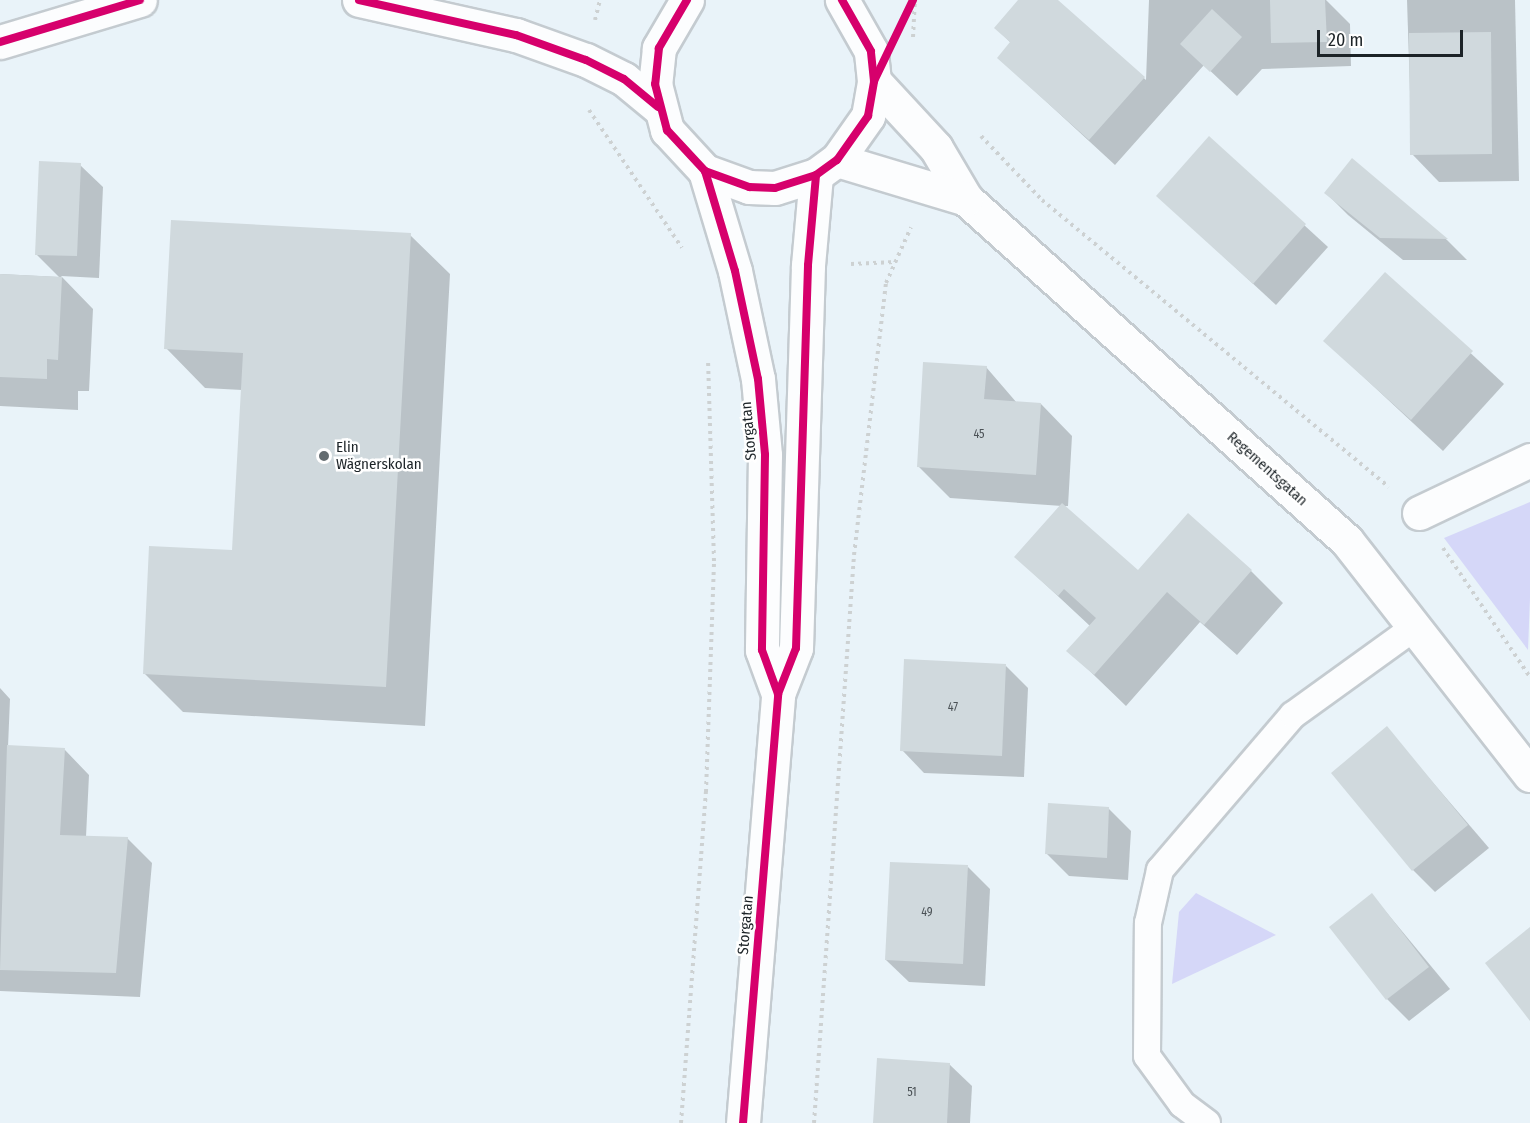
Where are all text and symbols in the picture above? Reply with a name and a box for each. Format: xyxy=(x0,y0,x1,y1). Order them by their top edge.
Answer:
scale bar xyxy=(1320,18,1466,56)
text: 20 m xyxy=(1328,29,1363,51)
street label: Storgatan xyxy=(737,401,761,461)
house number: 45 xyxy=(973,428,985,442)
street label: Regementsgatan xyxy=(1223,428,1311,510)
place label: Elin Wägnerskolan xyxy=(336,438,422,473)
marker: Elin Wägnerskolan xyxy=(317,449,331,463)
house number: 47 xyxy=(948,701,958,715)
street label: Storgatan xyxy=(734,895,758,955)
house number: 49 xyxy=(921,906,933,920)
house number: 51 xyxy=(907,1086,917,1100)

